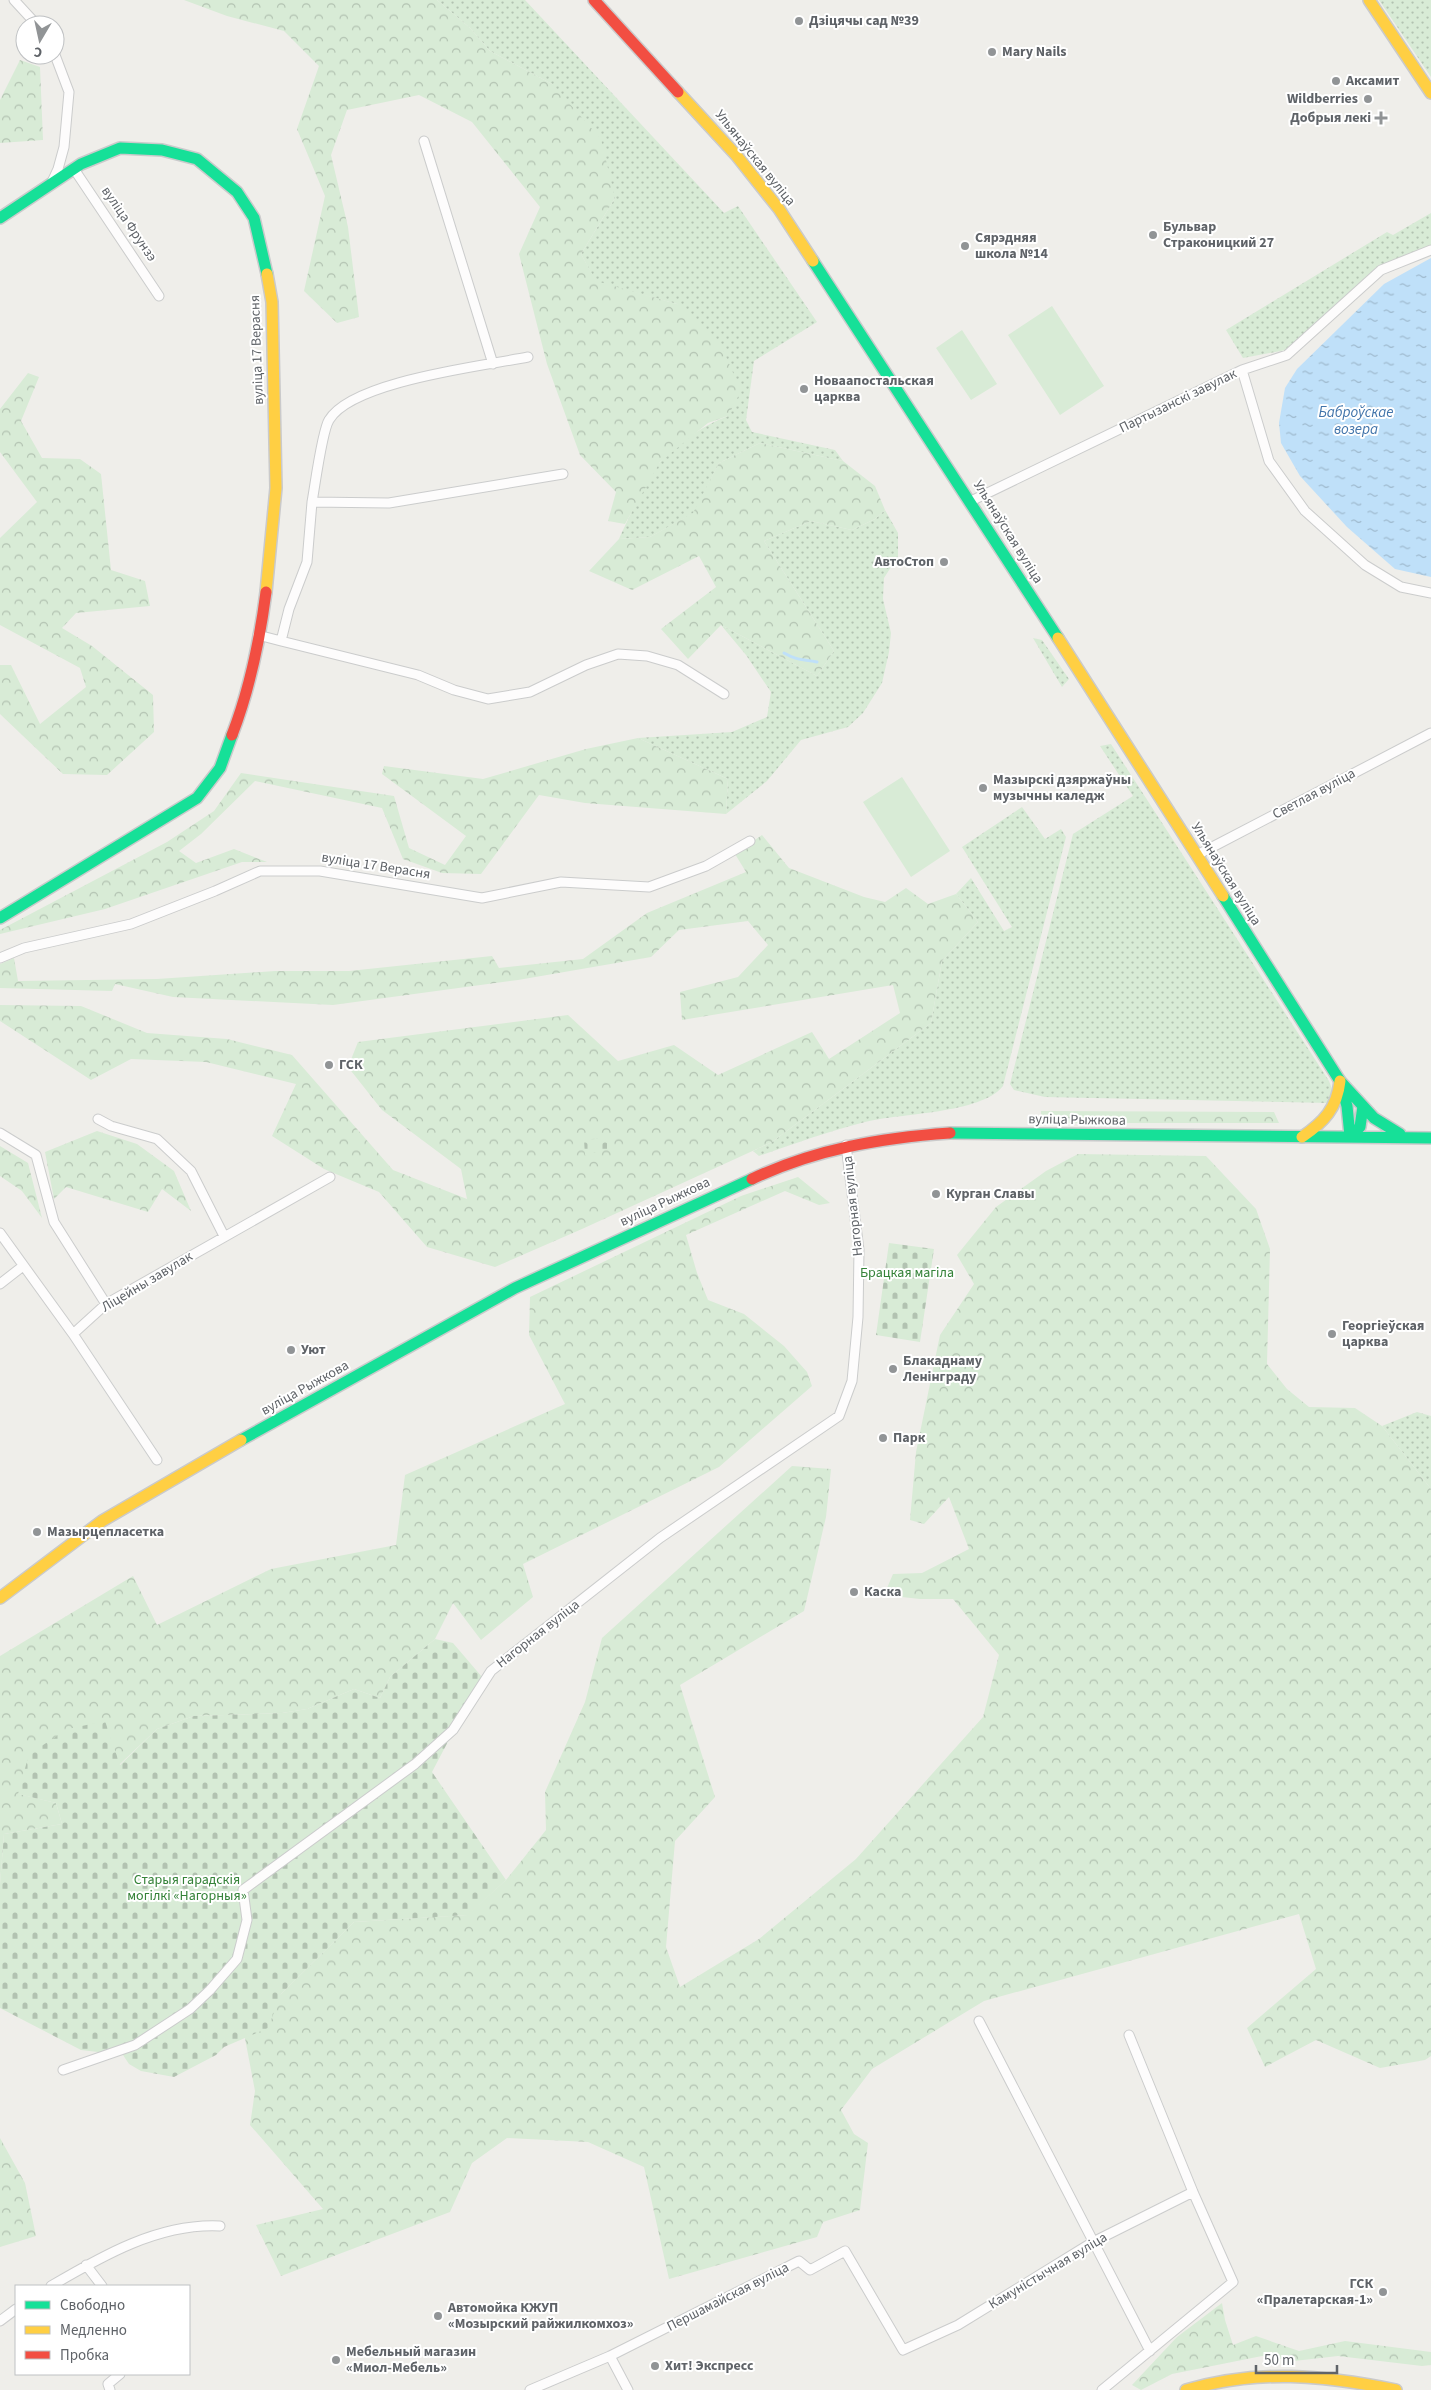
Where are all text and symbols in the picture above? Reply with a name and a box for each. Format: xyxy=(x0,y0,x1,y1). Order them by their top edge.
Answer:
place label: Дзіцячы сад №39 xyxy=(809,11,919,31)
north arrow xyxy=(15,15,65,65)
marker: Дзіцячы сад №39 xyxy=(793,15,805,27)
text: С xyxy=(33,41,44,62)
place label: Mary Nails xyxy=(1002,42,1067,62)
marker: Mary Nails xyxy=(986,46,998,58)
place label: Аксамит xyxy=(1345,71,1400,91)
marker: Аксамит xyxy=(1330,75,1342,87)
place label: Wildberries xyxy=(1287,89,1358,109)
marker: Wildberries xyxy=(1362,93,1374,105)
street label: Ульянаўская вуліца xyxy=(710,106,800,210)
place label: Добрыя лекi xyxy=(1290,108,1371,128)
marker: Добрыя лекi xyxy=(1375,112,1387,124)
street label: вуліца Фрунзэ xyxy=(96,182,162,266)
place label: Бульвар Страконицкий 27 xyxy=(1163,217,1274,253)
place label: Сярэдняя школа №14 xyxy=(975,228,1048,264)
marker: Бульвар Страконицкий 27 xyxy=(1147,229,1159,241)
marker: Сярэдняя школа №14 xyxy=(959,240,971,252)
street label: вуліца 17 Верасня xyxy=(245,295,269,405)
street label: Партызанскі завулак xyxy=(1116,364,1240,438)
place label: Новаапостальская царква xyxy=(814,371,934,407)
marker: Новаапостальская царква xyxy=(798,383,810,395)
water label: Баброўскае возера xyxy=(1318,402,1394,440)
street label: Ульянаўская вуліца xyxy=(968,476,1048,588)
place label: АвтоСтоп xyxy=(874,552,934,572)
marker: АвтоСтоп xyxy=(938,556,950,568)
street label: Светлая вуліца xyxy=(1269,764,1359,824)
place label: Мазырскі дзяржаўны музычны каледж xyxy=(993,770,1131,806)
marker: Мазырскі дзяржаўны музычны каледж xyxy=(977,782,989,794)
street label: Ульянаўская вуліца xyxy=(1186,818,1266,930)
street label: вуліца 17 Верасня xyxy=(320,848,432,884)
place label: ГСК xyxy=(339,1055,363,1075)
marker: ГСК xyxy=(323,1059,335,1071)
street label: вуліца Рыжкова xyxy=(1028,1109,1126,1131)
street label: Нагорная вуліца xyxy=(838,1155,868,1257)
street label: вуліца Рыжкова xyxy=(617,1172,713,1232)
place label: Курган Славы xyxy=(946,1184,1035,1204)
marker: Курган Славы xyxy=(930,1188,942,1200)
street label: Ліцейны завулак xyxy=(98,1247,197,1317)
park label: Брацкая магіла xyxy=(860,1263,954,1283)
place label: Георгіеўская царква xyxy=(1342,1316,1424,1352)
marker: Георгіеўская царква xyxy=(1326,1328,1338,1340)
place label: Уют xyxy=(301,1340,326,1360)
marker: Уют xyxy=(285,1344,297,1356)
place label: Блакаднаму Ленінграду xyxy=(902,1351,983,1387)
street label: вуліца Рыжкова xyxy=(258,1356,352,1420)
marker: Блакаднаму Ленінграду xyxy=(887,1363,899,1375)
place label: Парк xyxy=(893,1428,926,1448)
marker: Парк xyxy=(877,1432,889,1444)
place label: Мазырцепласетка xyxy=(47,1522,164,1542)
marker: Мазырцепласетка xyxy=(31,1526,43,1538)
place label: Каска xyxy=(864,1582,901,1602)
marker: Каска xyxy=(848,1586,860,1598)
street label: Нагорная вуліца xyxy=(492,1595,584,1673)
park label: Старыя гарадскія могілкі «Нагорныя» xyxy=(127,1870,247,1906)
street label: Камуністычная вуліца xyxy=(985,2228,1111,2314)
street label: Першамайская вуліца xyxy=(663,2258,793,2336)
place label: ГСК «Пралетарская-1» xyxy=(1257,2274,1373,2310)
legend xyxy=(15,2285,190,2375)
marker: ГСК «Пралетарская-1» xyxy=(1377,2286,1389,2298)
text: Свободно xyxy=(60,2295,125,2316)
place label: Автомойка КЖУП «Мозырский райжилкомхоз» xyxy=(447,2298,634,2334)
marker: Автомойка КЖУП «Мозырский райжилкомхоз» xyxy=(432,2310,444,2322)
text: Медленно xyxy=(60,2320,127,2341)
place label: Мебельный магазин «Миол-Мебель» xyxy=(346,2342,476,2378)
scale bar xyxy=(1256,2342,1337,2374)
text: Пробка xyxy=(60,2345,109,2366)
text: 50 m xyxy=(1264,2350,1294,2371)
marker: Мебельный магазин «Миол-Мебель» xyxy=(330,2354,342,2366)
place label: Хит! Экспресс xyxy=(665,2356,754,2376)
marker: Хит! Экспресс xyxy=(649,2360,661,2372)

